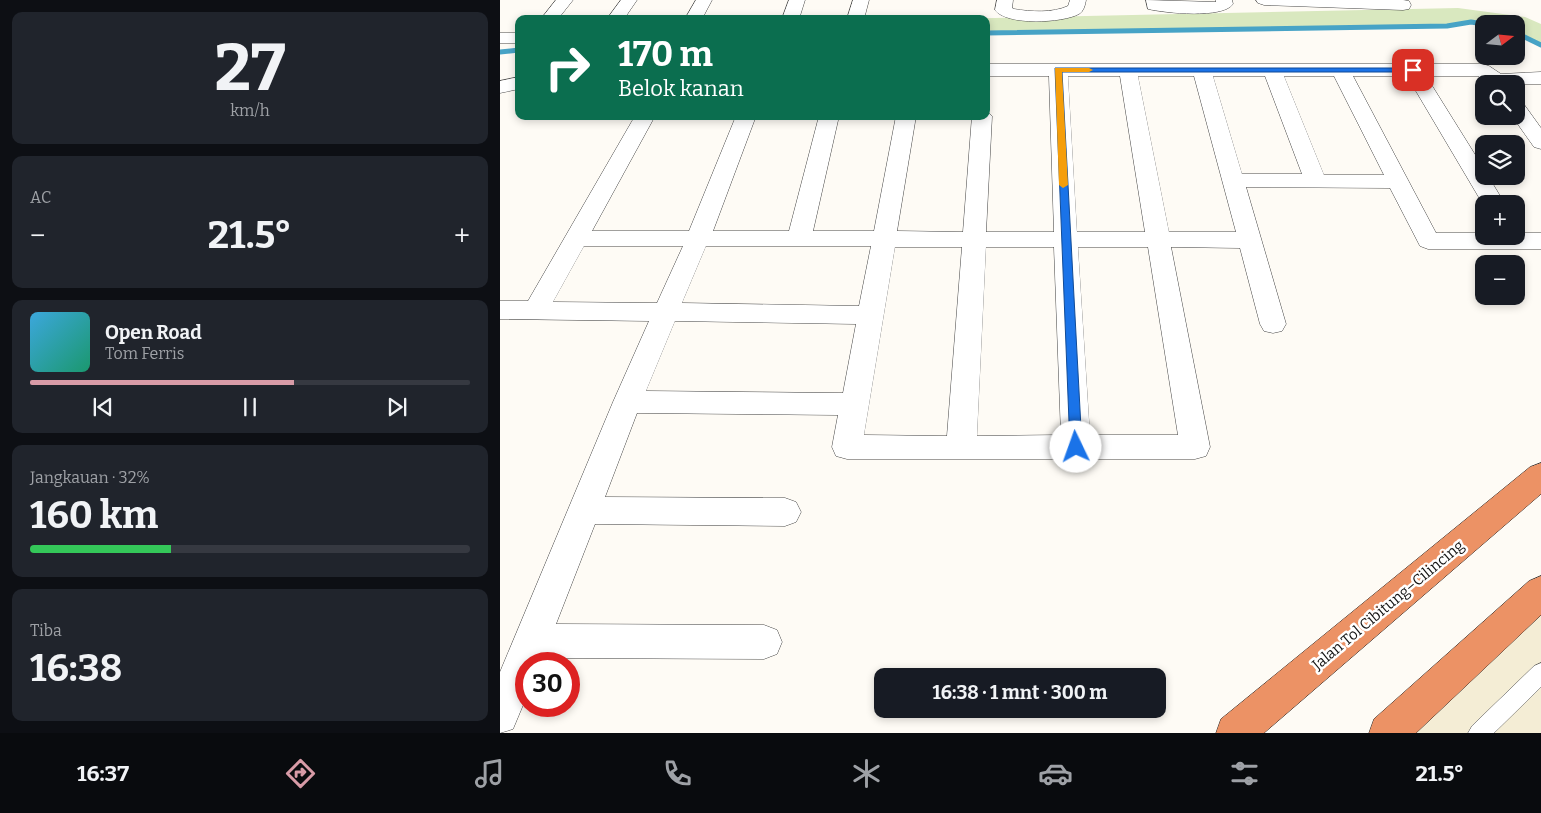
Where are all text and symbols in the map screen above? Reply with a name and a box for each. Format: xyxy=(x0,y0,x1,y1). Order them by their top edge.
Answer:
north arrow xyxy=(1475,15,1525,65)
map controls xyxy=(1475,15,1525,305)
text: 27 xyxy=(214,29,286,107)
text: 170 m xyxy=(618,33,713,75)
icon: right xyxy=(535,35,600,100)
pin xyxy=(1392,49,1434,91)
icon: arrive xyxy=(1399,56,1427,84)
text: Belok kanan xyxy=(618,75,744,102)
button: search xyxy=(1475,75,1525,125)
text: km/h xyxy=(230,101,270,120)
button: layers xyxy=(1475,135,1525,185)
text: AC xyxy=(30,188,51,207)
button: + xyxy=(1475,195,1525,245)
text: 21.5° xyxy=(208,212,292,258)
text: − xyxy=(30,219,45,252)
text: + xyxy=(454,219,470,252)
button: − xyxy=(1475,255,1525,305)
text: Open Road xyxy=(105,321,202,344)
text: Tom Ferris xyxy=(105,344,184,363)
icon: previous xyxy=(89,393,117,421)
icon: pause xyxy=(236,393,264,421)
icon: next xyxy=(383,393,411,421)
position arrow xyxy=(1049,420,1101,472)
text: Jangkauan · 32% xyxy=(30,468,150,487)
text: 160 km xyxy=(30,492,158,538)
street label: Jalan Tol Cibitung–Cilincing xyxy=(1308,536,1467,674)
text: Tiba xyxy=(30,621,62,640)
text: 16:38 xyxy=(30,645,123,691)
speed limit sign: 30 xyxy=(515,652,580,717)
text: 16:38 · 1 mnt · 300 m xyxy=(933,681,1107,704)
icon: directions xyxy=(283,756,318,791)
icon: music xyxy=(472,756,507,791)
icon: phone xyxy=(660,756,695,791)
icon: climate xyxy=(849,756,884,791)
icon: car xyxy=(1038,756,1073,791)
icon: filters xyxy=(1227,756,1262,791)
text: 16:37 xyxy=(77,760,129,787)
text: 21.5° xyxy=(1415,760,1464,787)

